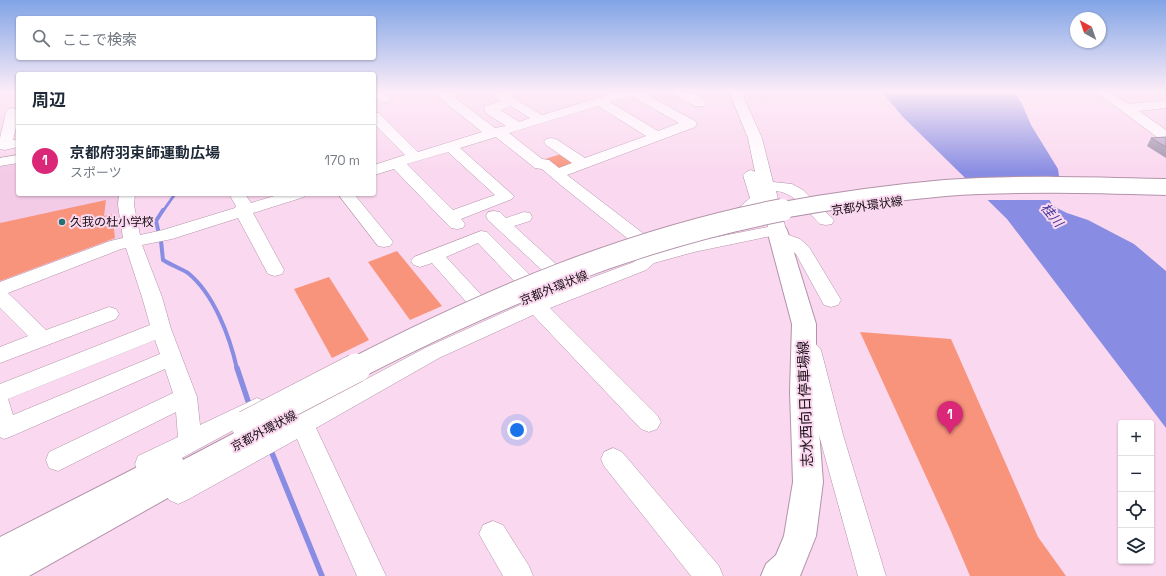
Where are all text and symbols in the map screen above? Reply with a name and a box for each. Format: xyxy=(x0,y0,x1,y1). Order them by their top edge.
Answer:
north arrow xyxy=(1070,12,1106,48)
search box xyxy=(16,16,376,60)
icon: search xyxy=(30,27,52,49)
text: ここで検索 xyxy=(62,30,137,49)
text: 周辺 xyxy=(32,89,66,111)
text: 京都府羽束師運動広場 xyxy=(70,143,220,162)
text: 1 xyxy=(42,152,48,169)
text: 170 m xyxy=(324,152,360,169)
text: スポーツ xyxy=(70,164,122,181)
street label: 京都外環状線 xyxy=(830,193,904,219)
water label: 桂川 xyxy=(1037,200,1068,232)
place label: 久我の杜小学校 xyxy=(70,214,154,230)
marker: 久我の杜小学校 xyxy=(57,217,67,227)
street label: 京都外環状線 xyxy=(518,267,590,309)
street label: 志水西向日停車場線 xyxy=(794,341,816,467)
pin: 1 xyxy=(937,401,963,434)
street label: 京都外環状線 xyxy=(228,407,300,455)
your location xyxy=(507,420,527,440)
map controls xyxy=(1118,420,1154,564)
button: + xyxy=(1118,420,1154,456)
button: − xyxy=(1118,456,1154,492)
button: locate xyxy=(1118,492,1154,528)
button: layers xyxy=(1118,528,1154,564)

